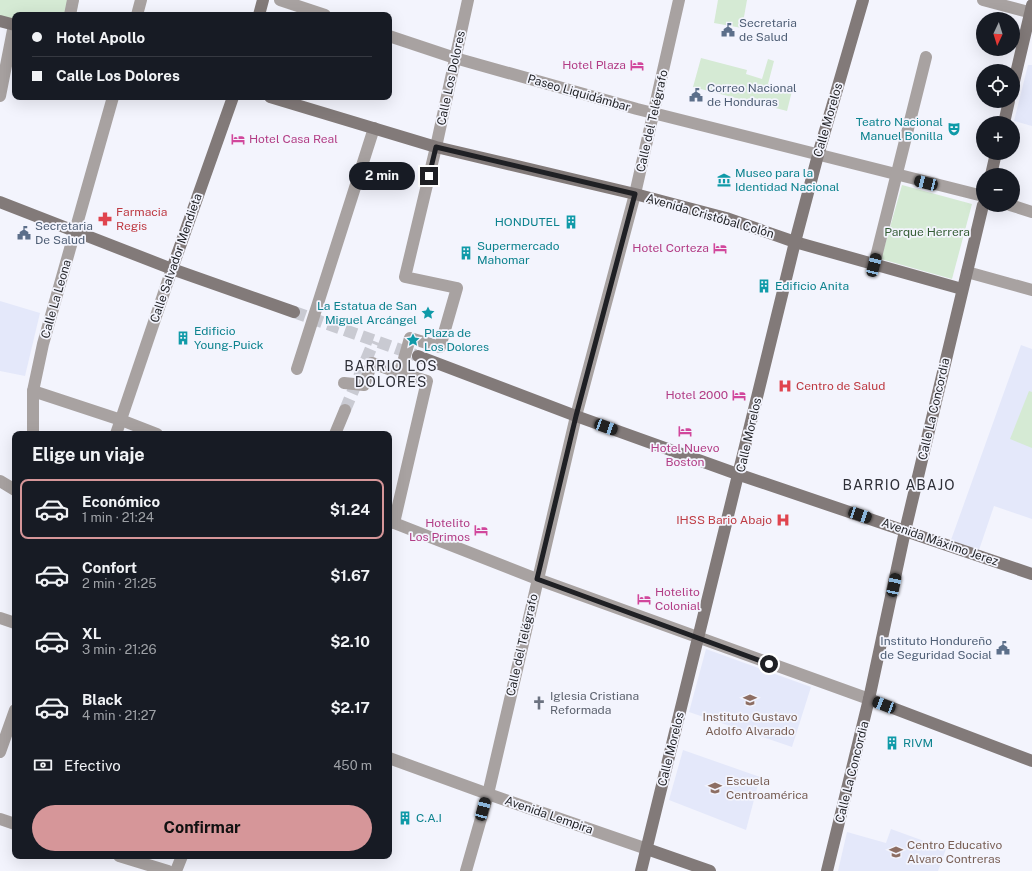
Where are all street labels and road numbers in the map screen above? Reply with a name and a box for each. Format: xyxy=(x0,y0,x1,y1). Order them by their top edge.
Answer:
street label: Calle Los Dolores xyxy=(434,29,468,127)
street label: Calle del Telégrafo xyxy=(633,68,671,174)
street label: Paseo Liquidámbar xyxy=(526,72,632,114)
street label: Calle Morelos xyxy=(811,81,845,159)
street label: Avenida Cristóbal Colón xyxy=(644,191,776,241)
street label: Calle Salvador Mendieta xyxy=(147,192,205,324)
street label: Calle La Leona xyxy=(38,258,74,340)
street label: Calle La Concordia xyxy=(915,357,953,461)
street label: Calle Morelos xyxy=(734,396,764,474)
street label: Avenida Máximo Jerez xyxy=(880,515,1000,569)
street label: Calle del Telégrafo xyxy=(503,592,541,698)
street label: Calle Morelos xyxy=(655,710,687,788)
street label: Calle La Concordia xyxy=(833,720,871,824)
street label: Avenida Lempira xyxy=(503,793,595,837)

